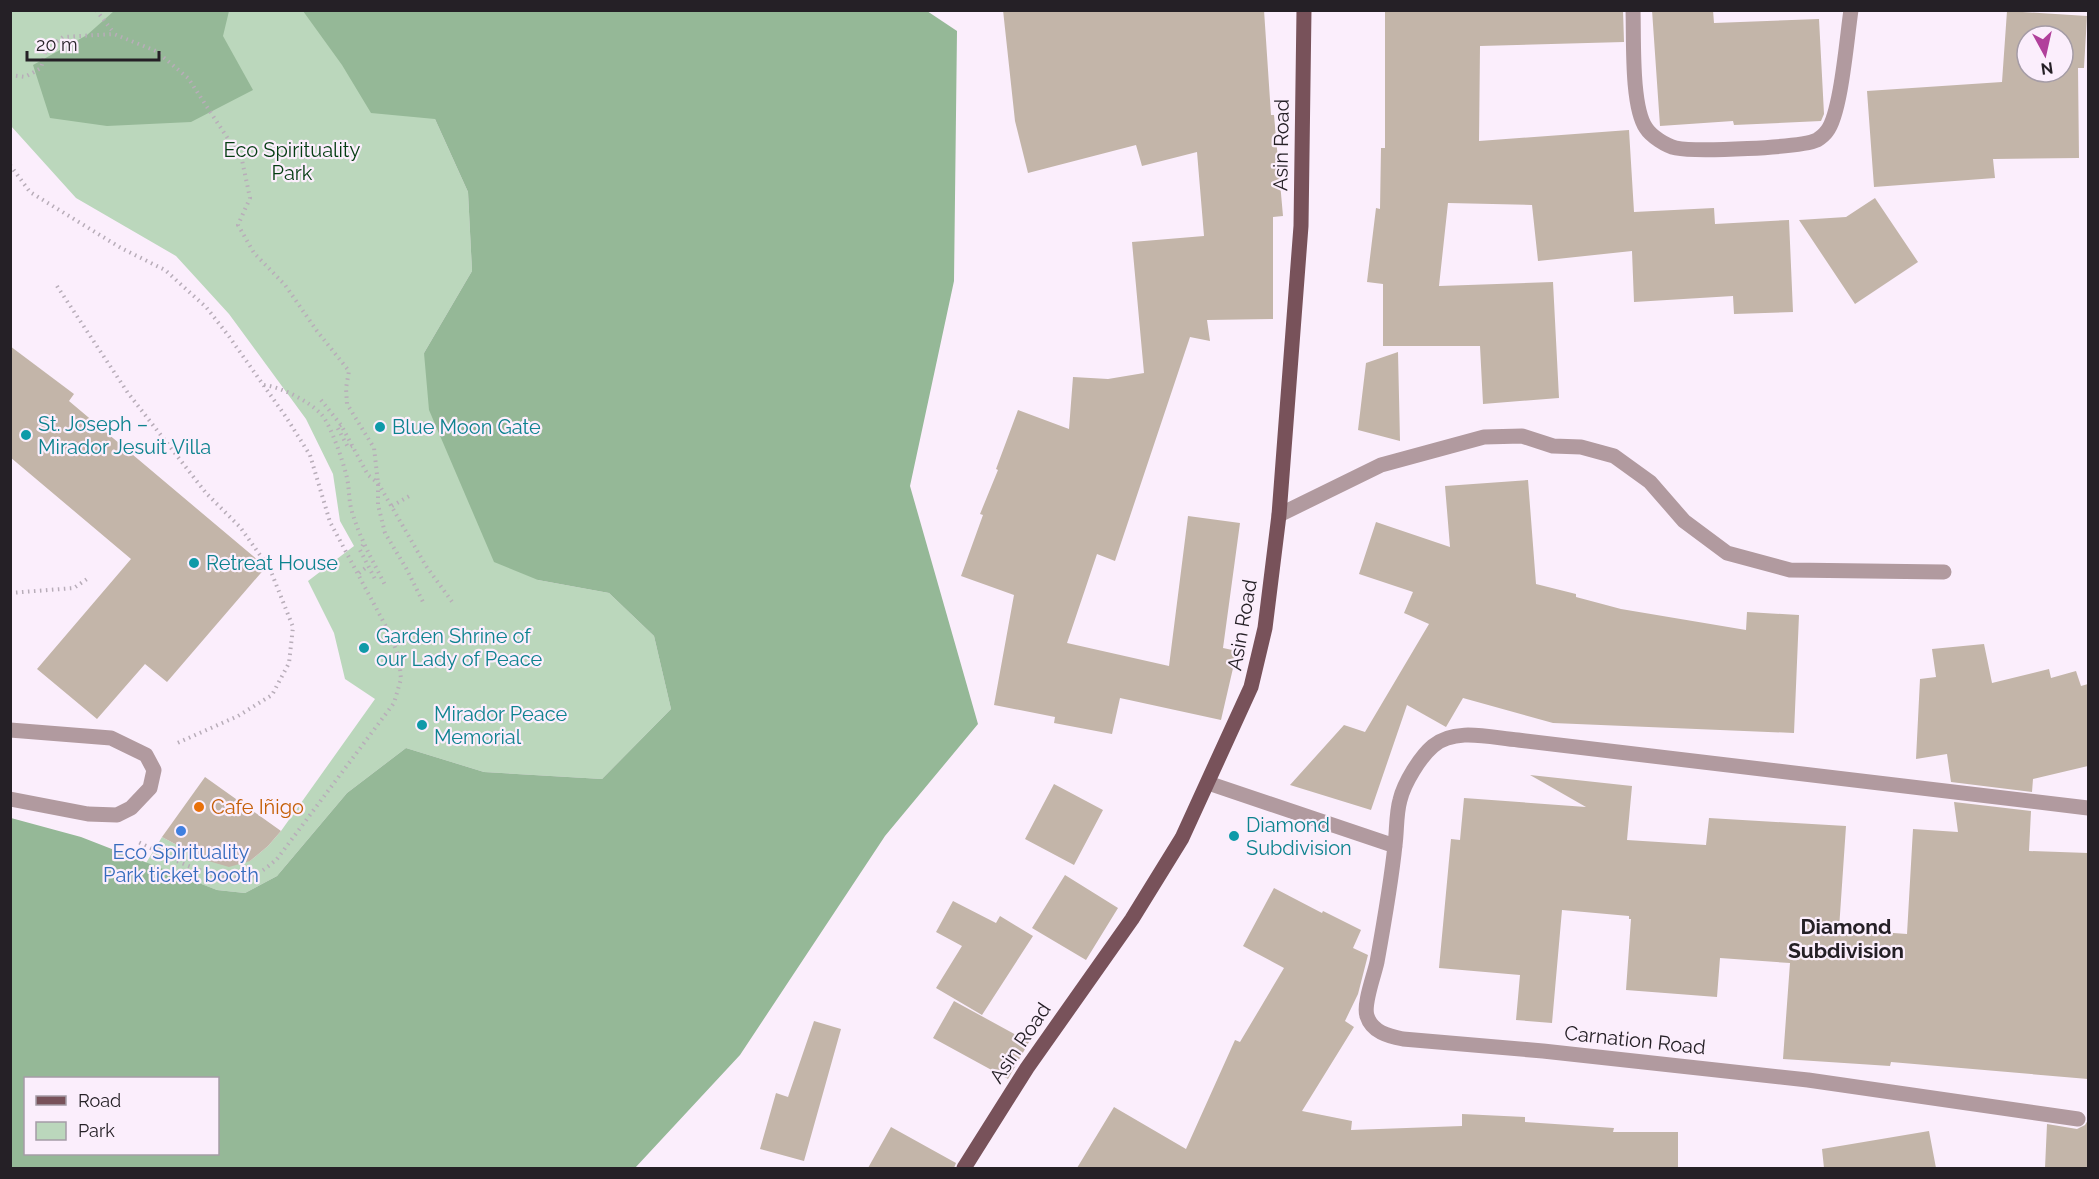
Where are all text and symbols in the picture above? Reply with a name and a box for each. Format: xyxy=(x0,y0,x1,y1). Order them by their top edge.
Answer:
scale bar xyxy=(27,24,159,62)
north arrow xyxy=(2015,24,2075,84)
text: 20 m xyxy=(36,34,78,55)
text: N xyxy=(2040,58,2054,79)
street label: Asin Road xyxy=(1268,99,1294,191)
park label: Eco Spirituality Park xyxy=(224,138,361,185)
place label: St. Joseph – Mirador Jesuit Villa xyxy=(38,412,211,459)
place label: Blue Moon Gate xyxy=(392,415,541,439)
marker: Blue Moon Gate xyxy=(373,420,387,434)
marker: St. Joseph – Mirador Jesuit Villa xyxy=(19,428,33,442)
place label: Retreat House xyxy=(206,551,338,575)
marker: Retreat House xyxy=(187,556,201,570)
street label: Asin Road xyxy=(1222,578,1262,672)
place label: Garden Shrine of our Lady of Peace xyxy=(376,624,543,671)
marker: Garden Shrine of our Lady of Peace xyxy=(357,641,371,655)
place label: Mirador Peace Memorial xyxy=(434,702,568,749)
marker: Mirador Peace Memorial xyxy=(415,718,429,732)
place label: Cafe Iñigo xyxy=(211,795,304,819)
marker: Cafe Iñigo xyxy=(192,800,206,814)
place label: Diamond Subdivision xyxy=(1246,813,1352,860)
marker: Eco Spirituality Park ticket booth xyxy=(174,824,188,838)
marker: Diamond Subdivision xyxy=(1227,829,1241,843)
place label: Eco Spirituality Park ticket booth xyxy=(103,840,259,887)
district label: Diamond Subdivision xyxy=(1788,914,1904,963)
street label: Asin Road xyxy=(984,998,1056,1088)
street label: Carnation Road xyxy=(1563,1021,1707,1059)
legend xyxy=(24,1077,219,1155)
text: Road xyxy=(78,1090,121,1111)
text: Park xyxy=(78,1120,115,1141)

